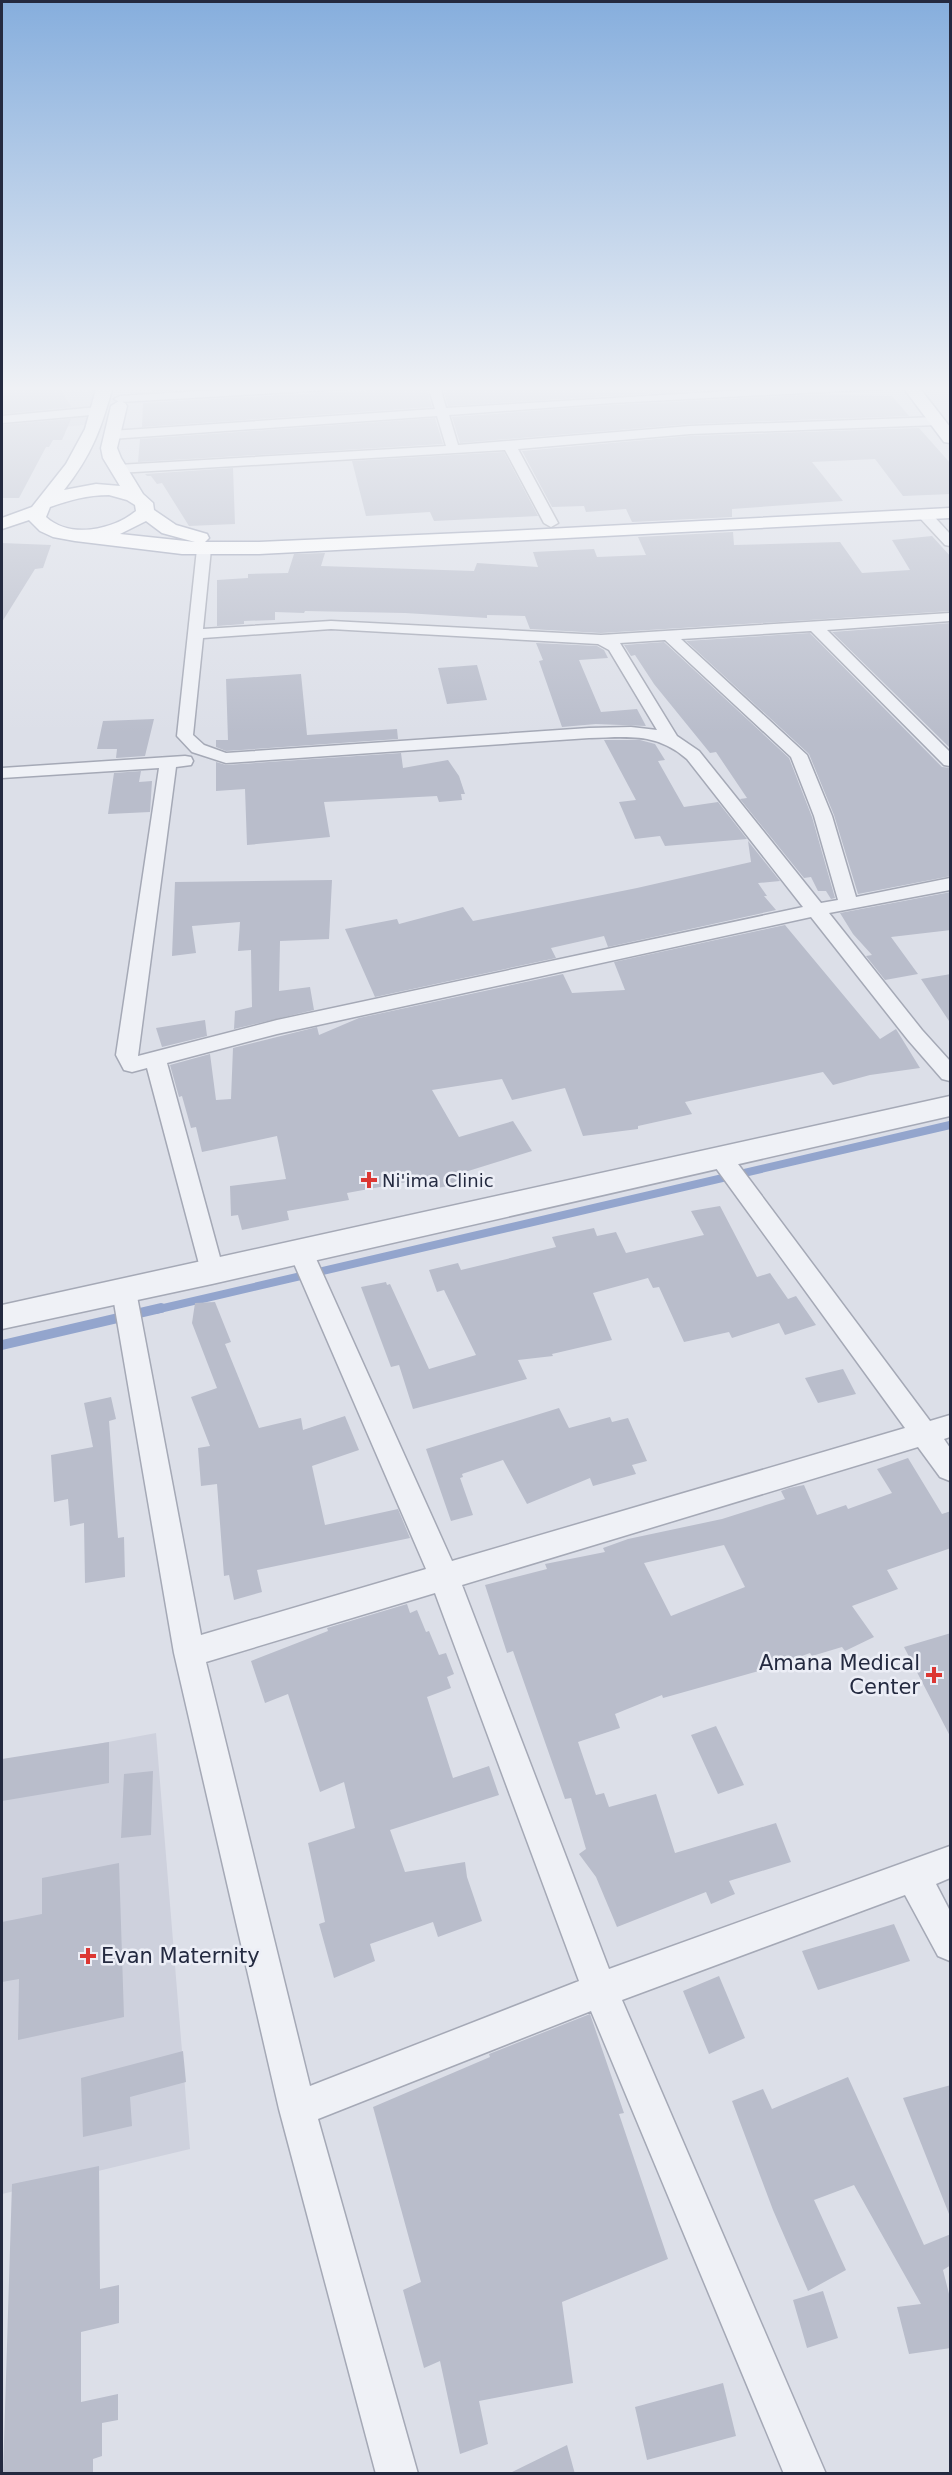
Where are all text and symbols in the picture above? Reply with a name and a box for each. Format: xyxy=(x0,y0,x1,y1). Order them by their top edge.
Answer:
place label: Ni'ima Clinic xyxy=(382,1170,494,1191)
marker: Ni'ima Clinic xyxy=(360,1171,378,1189)
place label: Amana Medical Center xyxy=(759,1651,920,1699)
marker: Amana Medical Center xyxy=(925,1666,943,1684)
place label: Evan Maternity xyxy=(101,1944,260,1968)
marker: Evan Maternity xyxy=(79,1947,97,1965)

